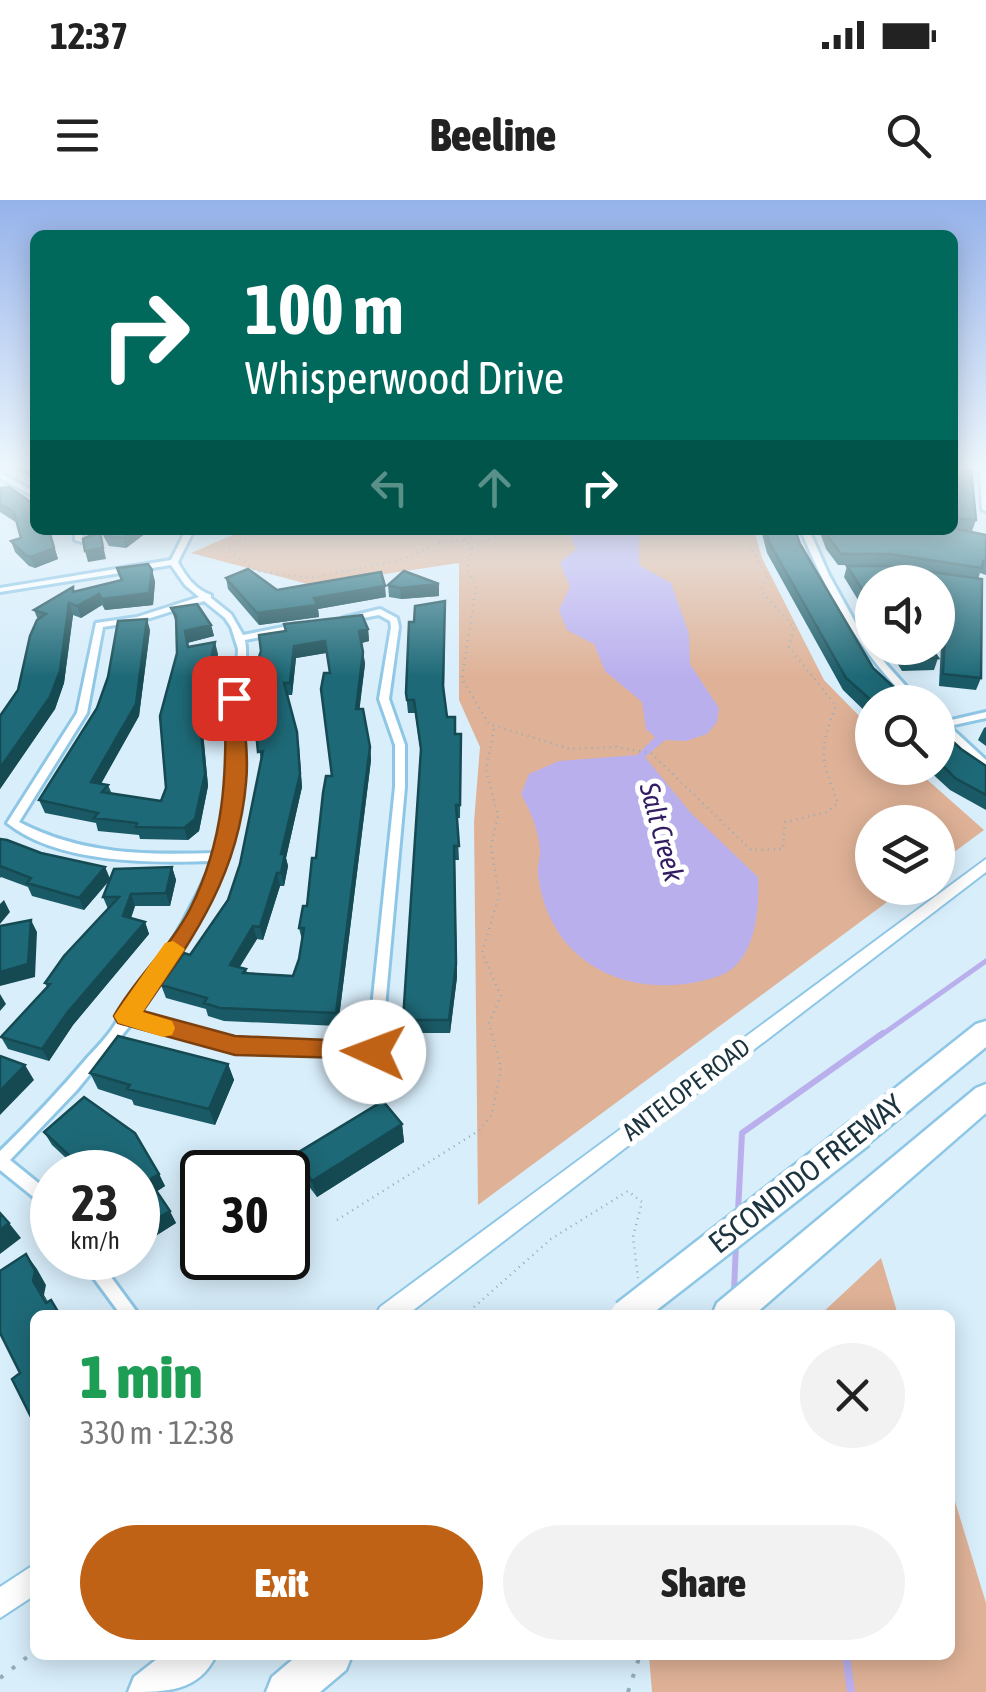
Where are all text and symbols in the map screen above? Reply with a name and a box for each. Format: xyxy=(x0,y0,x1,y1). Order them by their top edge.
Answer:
text: 12:37 xyxy=(50,14,128,57)
icon: menu xyxy=(50,108,105,163)
icon: search xyxy=(881,108,936,163)
text: Beeline xyxy=(430,109,556,161)
text: 100 m xyxy=(245,269,404,349)
icon: right xyxy=(80,270,210,400)
text: Whisperwood Drive xyxy=(245,352,564,404)
icon: left xyxy=(362,460,417,515)
icon: ahead xyxy=(467,460,522,515)
icon: right xyxy=(572,460,627,515)
map controls xyxy=(855,565,955,905)
button: sound xyxy=(855,565,955,665)
pin xyxy=(192,656,277,741)
icon: arrive xyxy=(207,671,262,726)
button: search xyxy=(855,685,955,785)
water label: Salt Creek xyxy=(633,778,691,886)
button: layers xyxy=(855,805,955,905)
position arrow xyxy=(322,1000,426,1104)
street label: ANTELOPE ROAD xyxy=(617,1032,755,1146)
street label: ESCONDIDO FREEWAY xyxy=(702,1087,910,1259)
speed limit sign: 30 xyxy=(180,1150,310,1280)
text: 23 xyxy=(71,1174,118,1232)
text: km/h xyxy=(70,1226,120,1254)
text: 1 min xyxy=(80,1342,203,1411)
button: close xyxy=(800,1343,905,1448)
text: 330 m · 12:38 xyxy=(80,1414,234,1451)
button: Exit xyxy=(80,1525,483,1640)
button: Share xyxy=(503,1525,905,1640)

